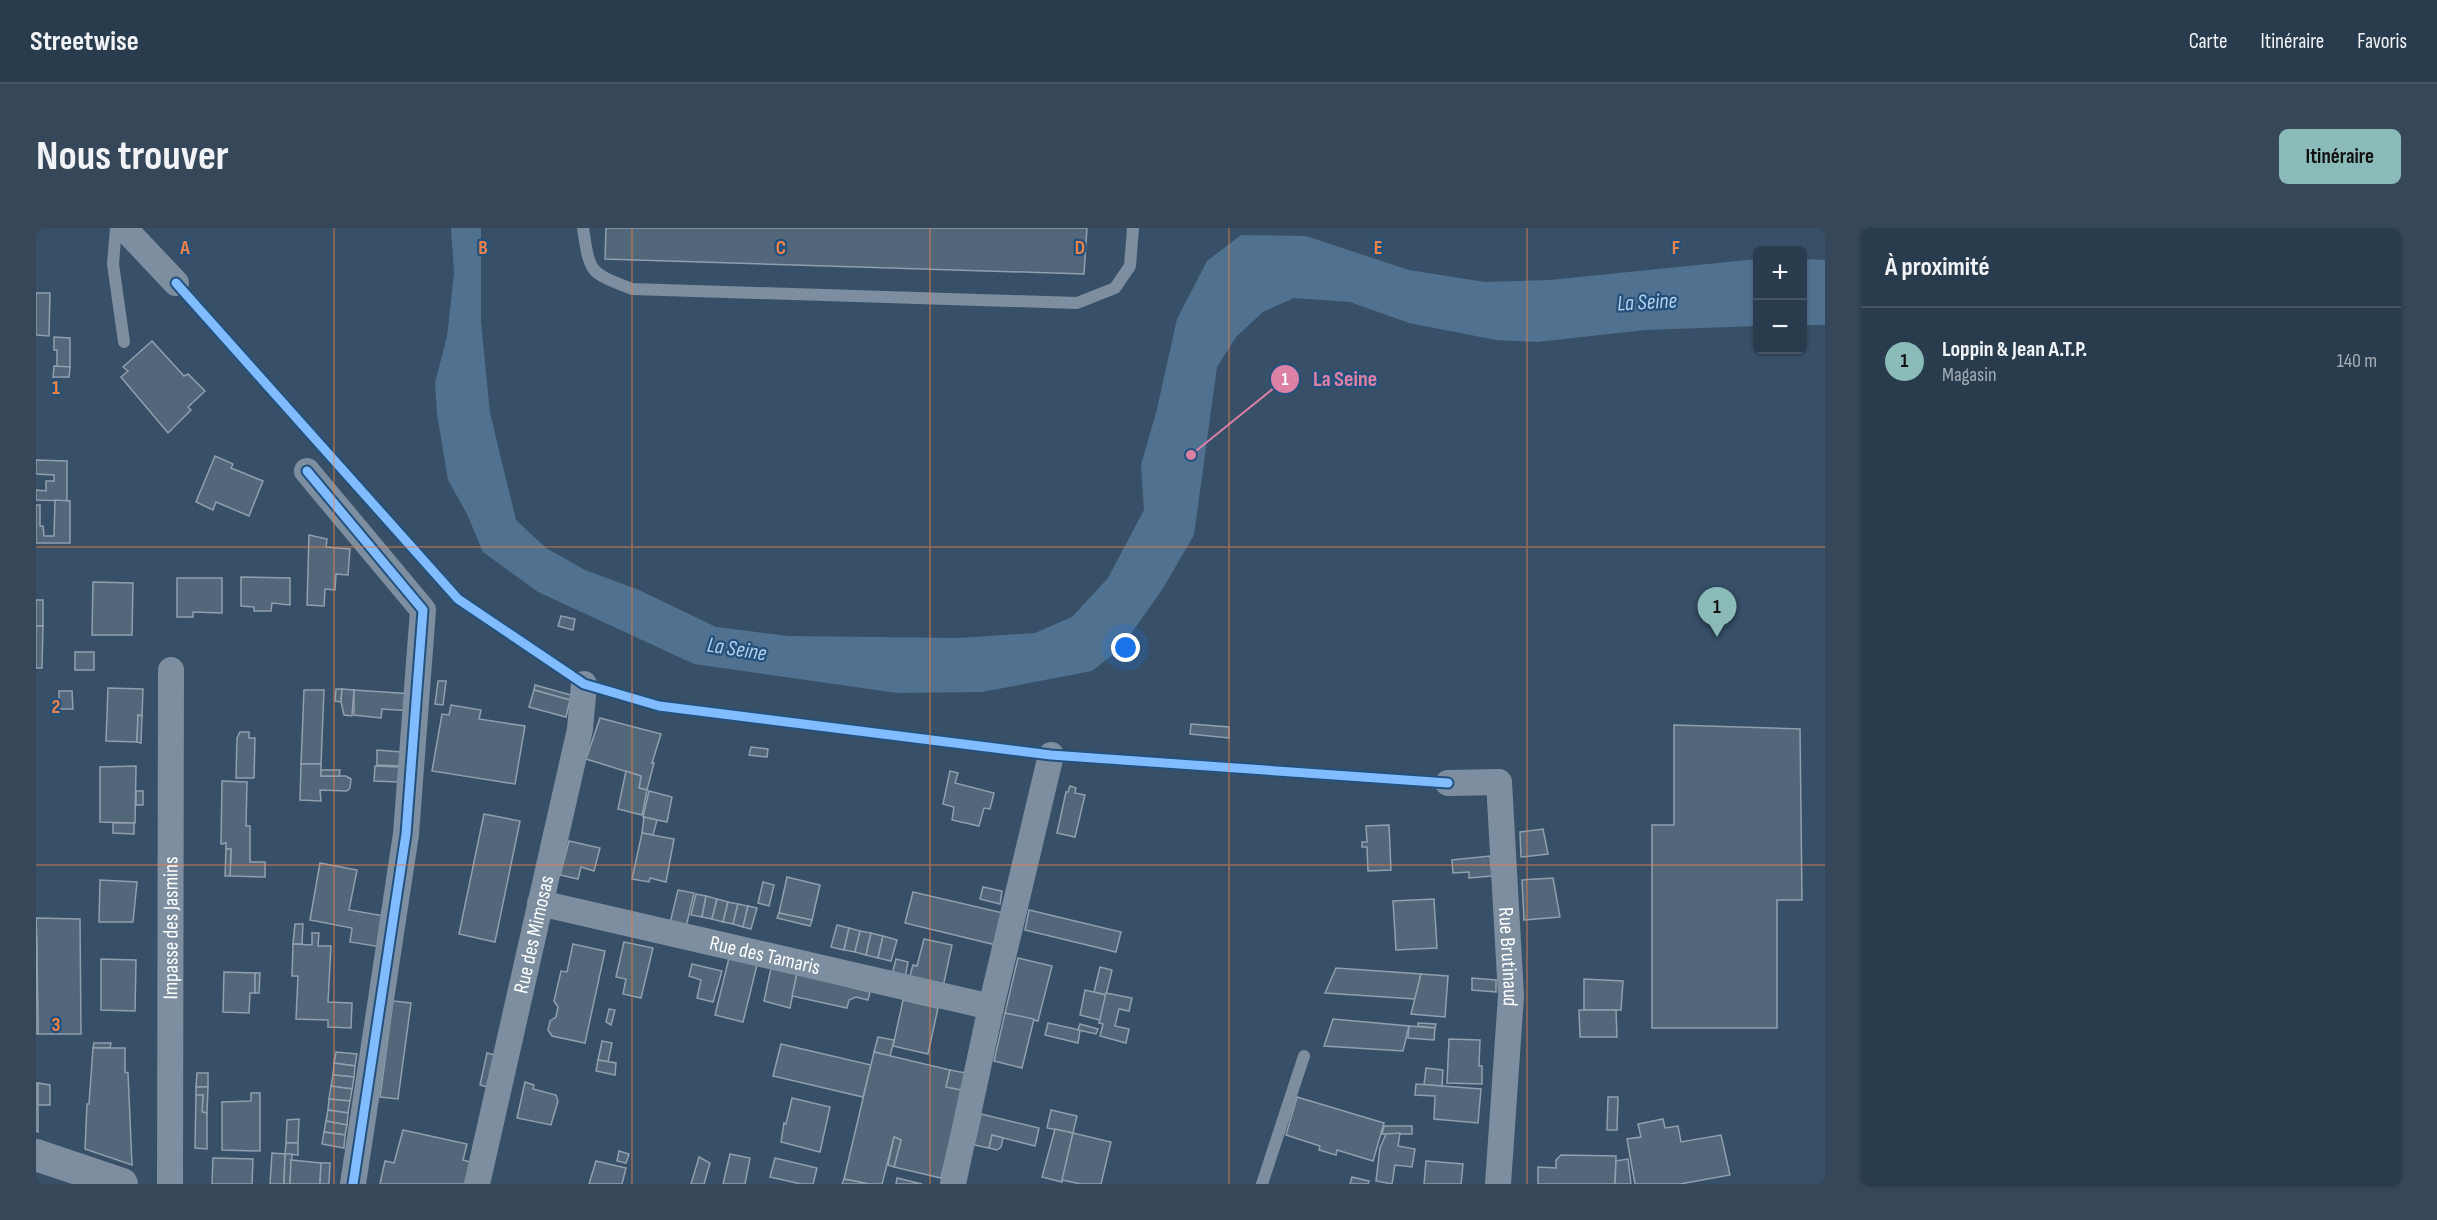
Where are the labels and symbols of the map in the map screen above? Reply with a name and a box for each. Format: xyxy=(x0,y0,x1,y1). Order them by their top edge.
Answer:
text: A xyxy=(179,236,190,260)
text: B xyxy=(478,236,488,260)
text: C xyxy=(776,236,786,260)
text: D xyxy=(1075,236,1085,260)
text: E xyxy=(1374,236,1382,260)
text: F xyxy=(1672,236,1680,260)
water label: La Seine xyxy=(1617,287,1678,318)
callout: La Seine xyxy=(1270,359,1389,399)
text: La Seine xyxy=(1313,366,1377,393)
text: 1 xyxy=(1281,369,1289,390)
text: 1 xyxy=(52,376,60,400)
pin: 1 xyxy=(1698,588,1736,637)
water label: La Seine xyxy=(705,631,769,668)
your location xyxy=(1111,633,1140,662)
text: 2 xyxy=(52,695,60,719)
street label: Impasse des Jasmins xyxy=(158,856,184,1000)
street label: Rue des Mimosas xyxy=(509,873,559,996)
street label: Rue Brutinaud xyxy=(1493,906,1523,1007)
street label: Rue des Tamaris xyxy=(707,931,823,980)
text: 3 xyxy=(52,1013,61,1037)

